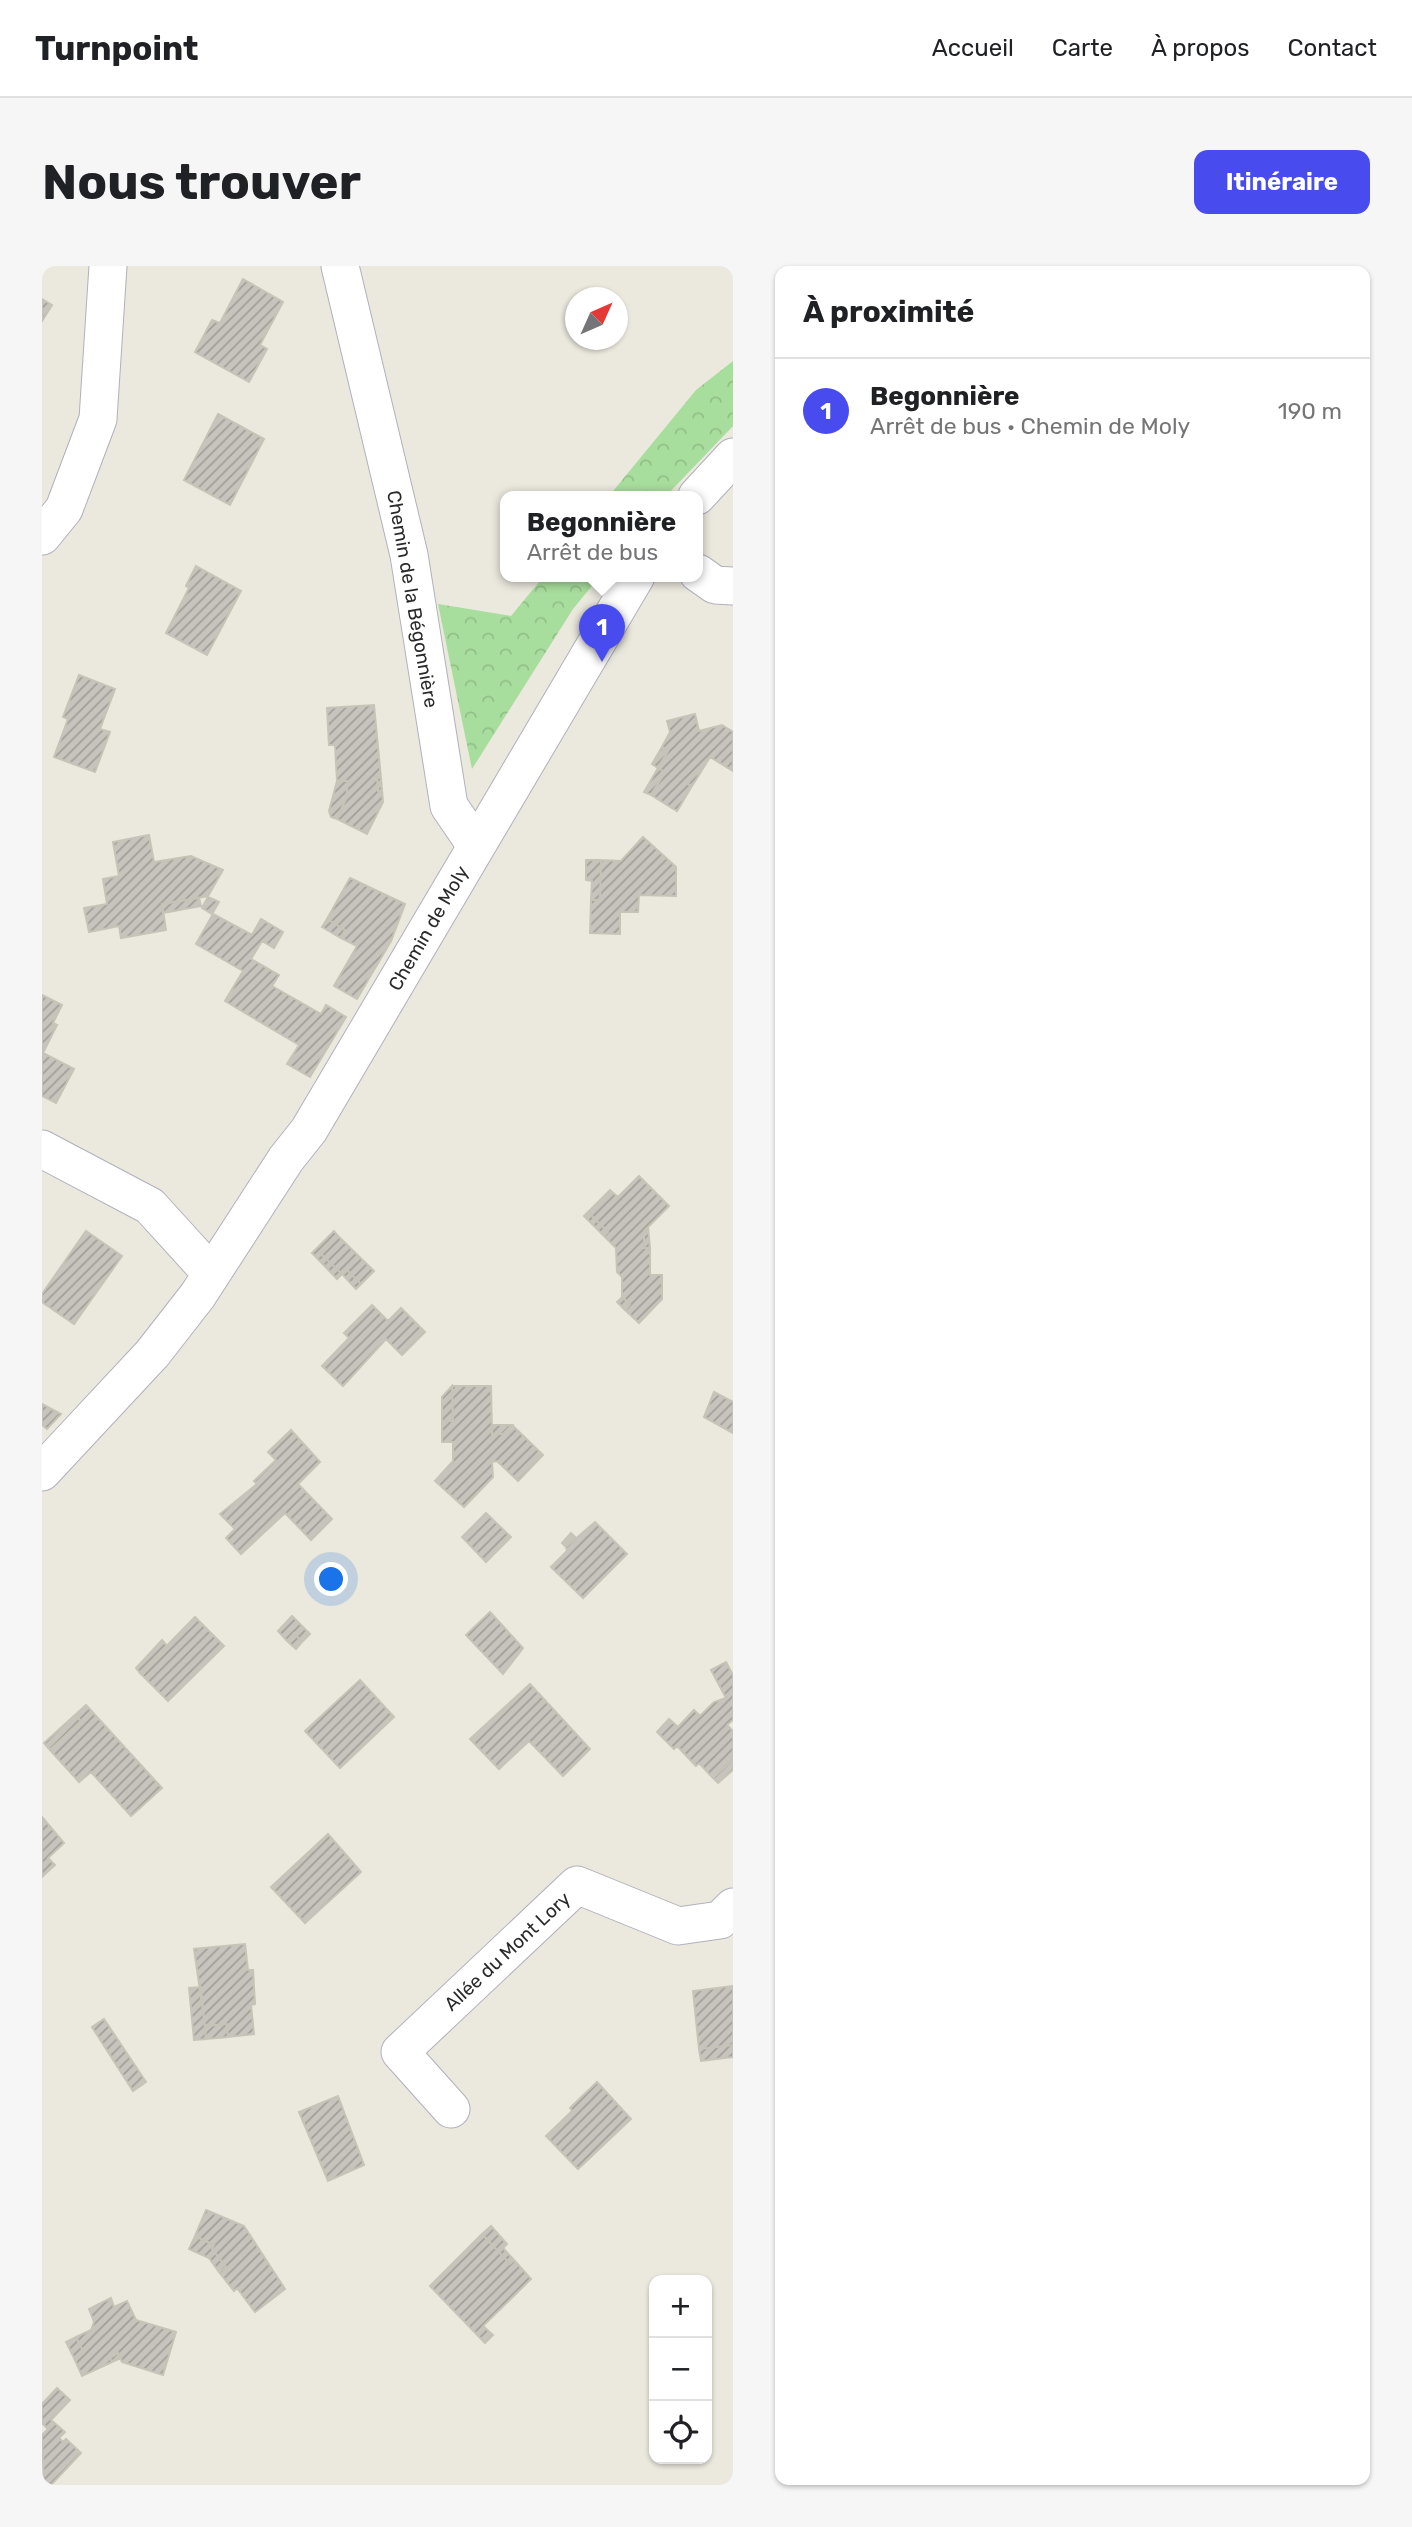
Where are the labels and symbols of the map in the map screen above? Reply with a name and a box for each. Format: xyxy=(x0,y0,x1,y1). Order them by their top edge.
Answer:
north arrow xyxy=(565,287,628,350)
street label: Chemin de la Bégonnière xyxy=(382,489,443,710)
pin: 1 xyxy=(579,604,625,662)
street label: Chemin de Moly xyxy=(383,862,473,995)
your location xyxy=(314,1562,348,1596)
street label: Allée du Mont Lory xyxy=(440,1887,575,2016)

